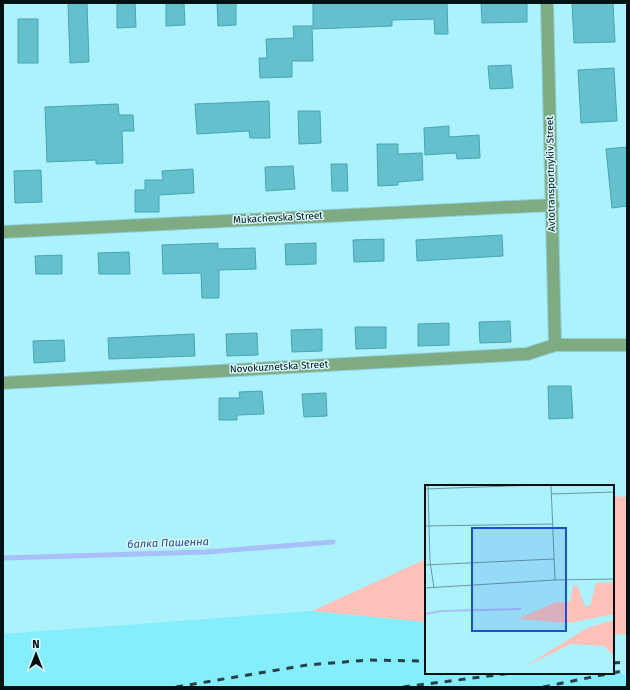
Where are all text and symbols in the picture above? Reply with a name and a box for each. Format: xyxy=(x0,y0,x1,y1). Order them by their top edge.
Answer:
street label: Avtotransportnykiv Street xyxy=(544,116,558,232)
street label: Mukachevska Street xyxy=(233,210,324,226)
street label: Novokuznetska Street xyxy=(230,358,329,376)
inset map xyxy=(425,485,614,674)
water label: балка Пашенна xyxy=(127,535,209,551)
north arrow xyxy=(16,634,56,674)
text: N xyxy=(32,638,40,651)

